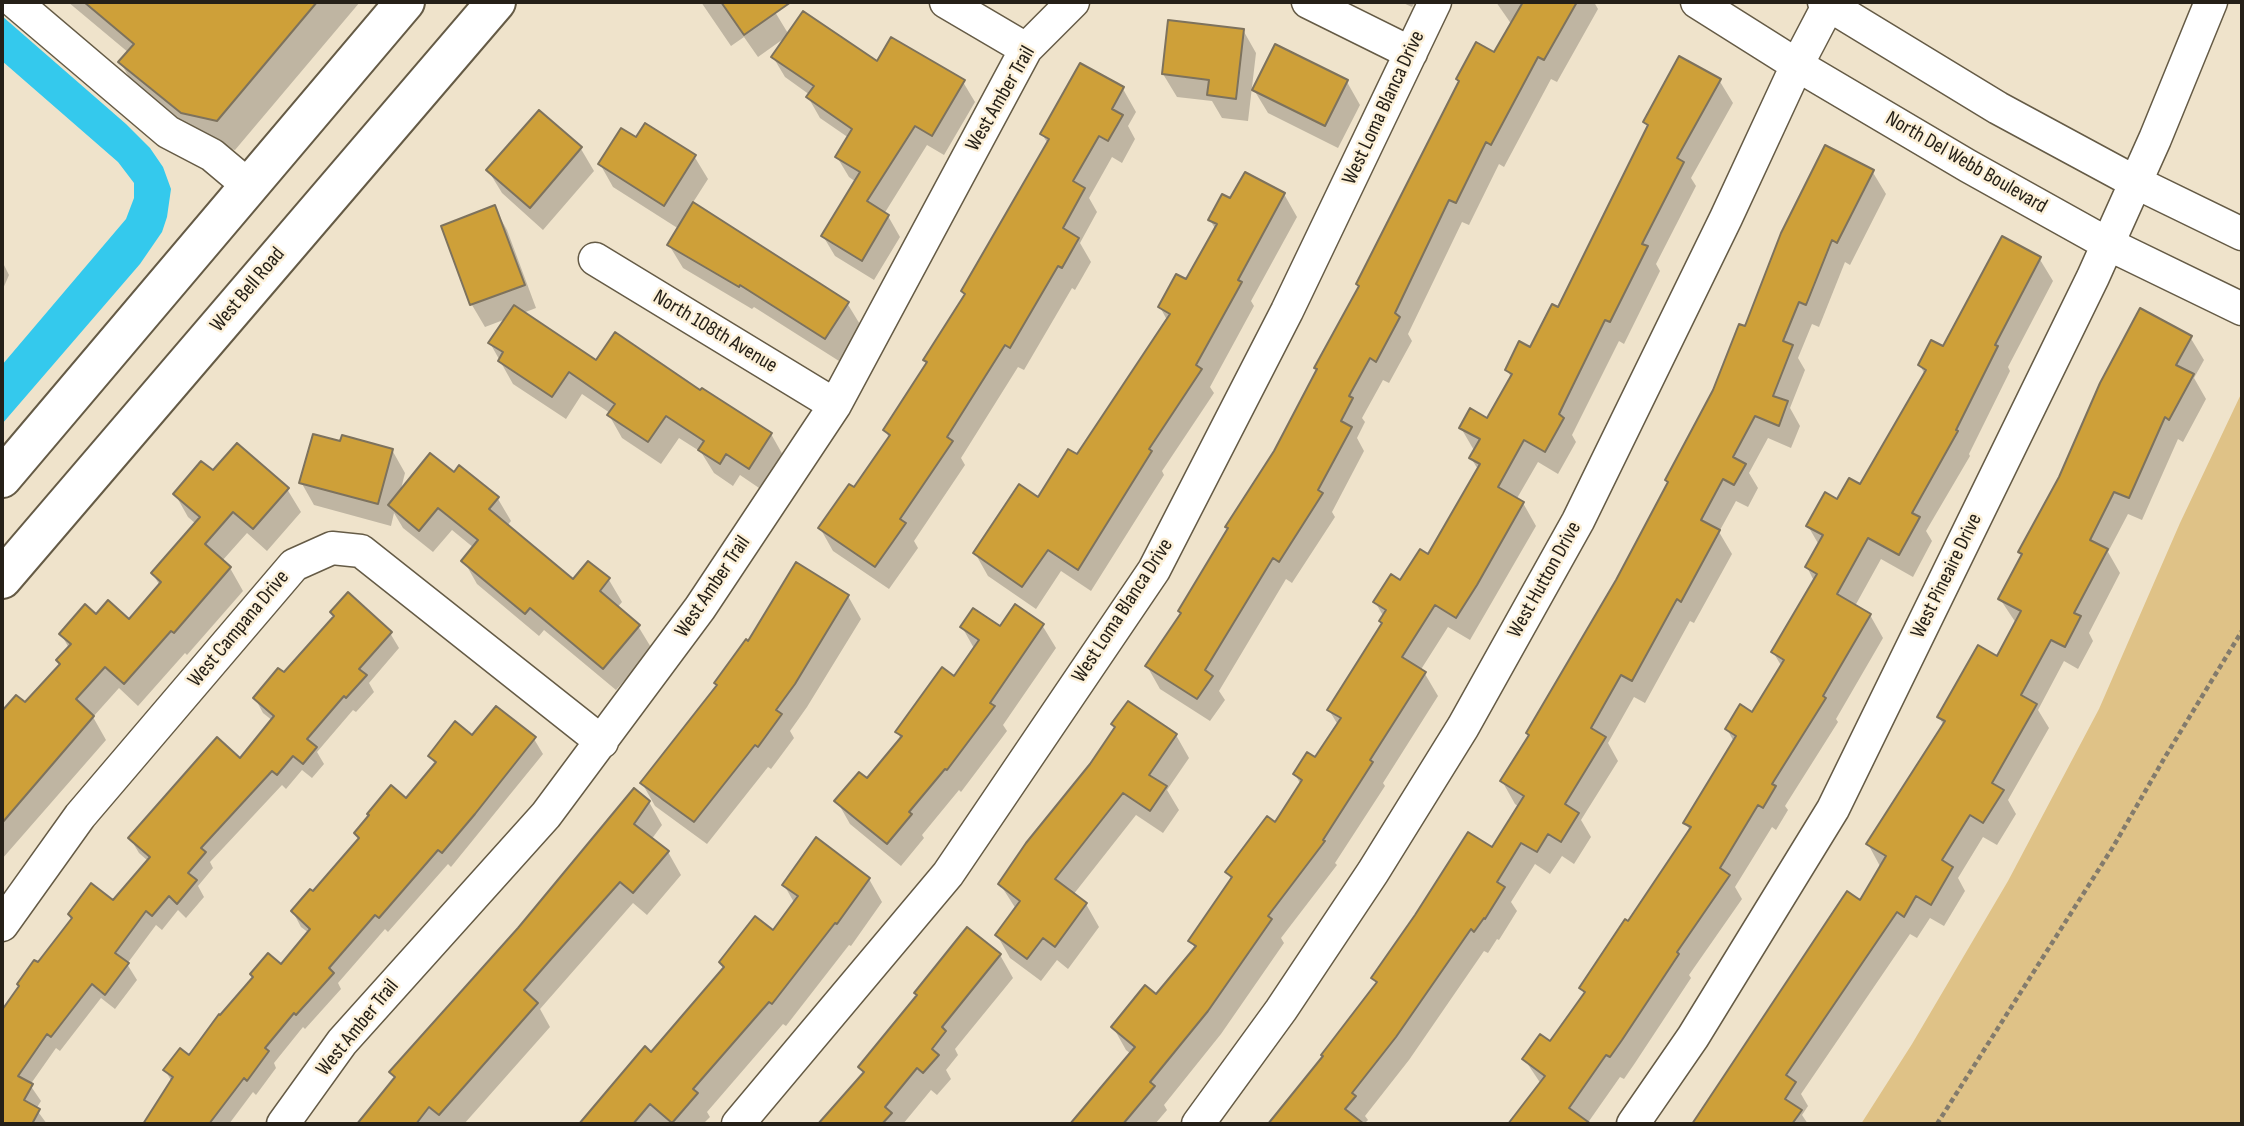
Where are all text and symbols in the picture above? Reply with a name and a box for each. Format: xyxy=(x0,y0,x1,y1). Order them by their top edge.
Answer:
street label: West Loma Blanca Drive xyxy=(1337,27,1431,189)
street label: West Amber Trail xyxy=(961,42,1041,156)
street label: North Del Webb Boulevard xyxy=(1881,106,2051,220)
street label: West Bell Road xyxy=(205,242,291,338)
street label: North 108th Avenue xyxy=(648,285,782,379)
street label: West Pineaire Drive xyxy=(1906,510,1988,642)
street label: West Hutton Drive xyxy=(1503,518,1587,642)
street label: West Amber Trail xyxy=(670,531,756,643)
street label: West Loma Blanca Drive xyxy=(1067,534,1179,688)
street label: West Campana Drive xyxy=(183,566,295,692)
street label: West Amber Trail xyxy=(311,975,405,1081)

